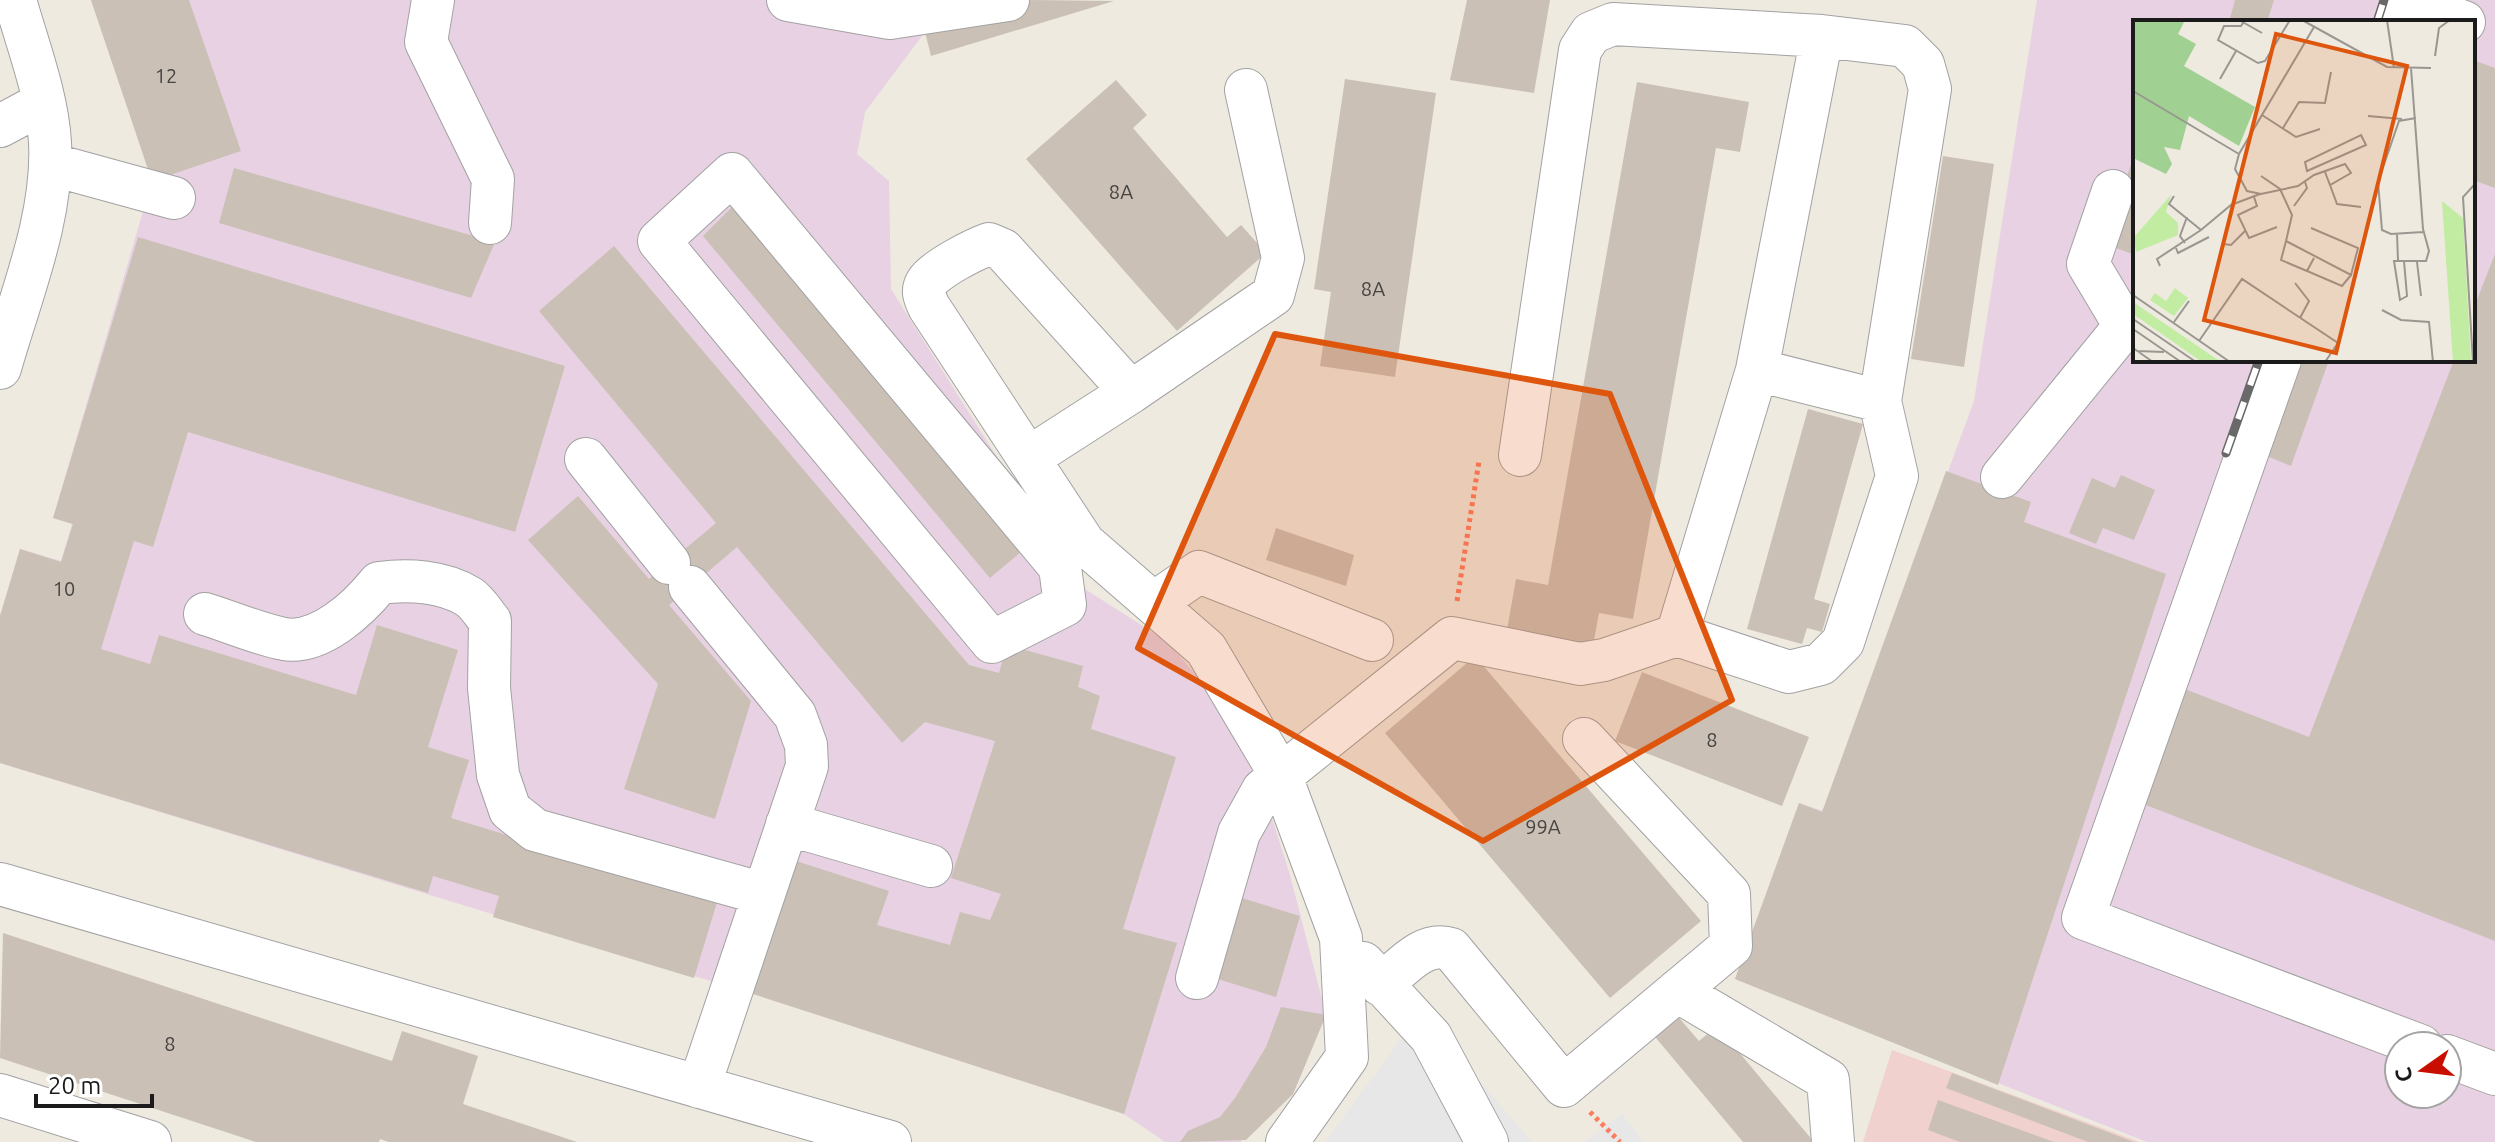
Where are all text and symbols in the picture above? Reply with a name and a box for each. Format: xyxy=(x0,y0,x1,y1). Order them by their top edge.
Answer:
inset map xyxy=(2133,20,2475,362)
house number: 12 xyxy=(155,64,177,87)
house number: 8А xyxy=(1109,180,1133,203)
house number: 8А xyxy=(1361,277,1385,300)
house number: 10 xyxy=(53,577,75,600)
house number: 8 xyxy=(1706,728,1718,751)
house number: 99А xyxy=(1525,815,1561,838)
north arrow xyxy=(2383,1030,2463,1110)
house number: 8 xyxy=(164,1032,176,1055)
scale bar xyxy=(36,1058,152,1108)
text: С xyxy=(2389,1065,2417,1085)
text: 20 m xyxy=(48,1072,101,1099)

